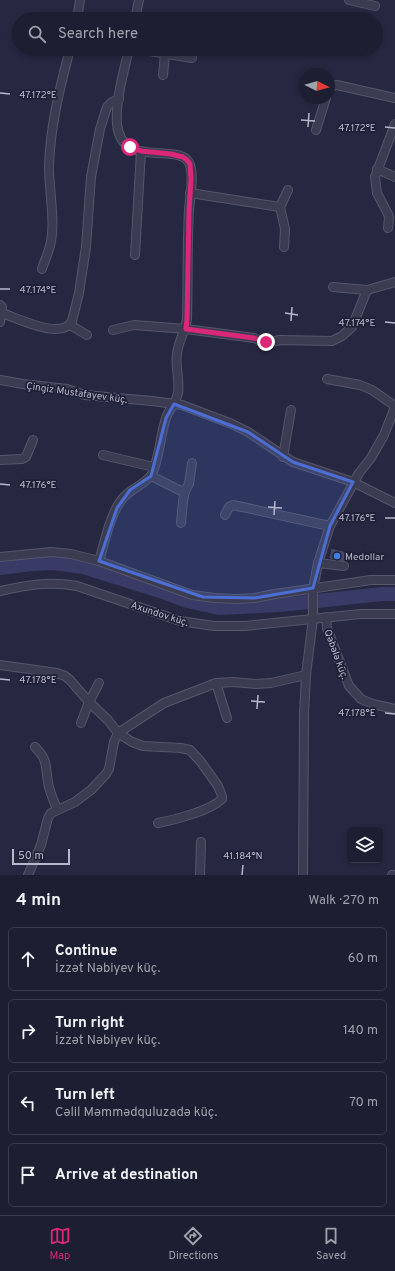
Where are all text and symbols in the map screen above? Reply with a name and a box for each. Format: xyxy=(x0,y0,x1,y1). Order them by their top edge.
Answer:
search box xyxy=(12,12,383,56)
icon: search xyxy=(26,23,48,45)
text: Search here xyxy=(58,25,138,44)
north arrow xyxy=(299,68,335,104)
text: 47.172°E xyxy=(19,89,57,102)
text: 47.172°E xyxy=(338,122,376,135)
route start xyxy=(121,138,139,156)
text: 47.174°E xyxy=(20,284,56,297)
text: 47.174°E xyxy=(339,317,375,330)
route end xyxy=(257,333,275,351)
street label: Çingiz Mustafayev küç. xyxy=(25,380,128,407)
text: 47.176°E xyxy=(19,479,57,492)
text: 47.176°E xyxy=(338,512,376,525)
marker: Medollar xyxy=(332,551,342,561)
place label: Medollar xyxy=(345,551,384,564)
street label: Axundov küç. xyxy=(129,599,190,630)
street label: Qəbələ küç. xyxy=(321,628,351,681)
text: 47.178°E xyxy=(19,674,57,687)
text: 47.178°E xyxy=(338,707,376,720)
map controls xyxy=(347,827,383,863)
button: layers xyxy=(347,827,383,863)
scale bar xyxy=(12,847,70,866)
text: 50 m xyxy=(18,849,44,863)
text: 41.184°N xyxy=(223,850,263,863)
text: 4 min xyxy=(16,890,61,912)
text: Walk · 270 m xyxy=(309,893,379,909)
text: Continue xyxy=(55,942,117,961)
icon: ahead xyxy=(17,948,39,970)
text: 60 m xyxy=(348,951,378,967)
text: İzzət Nəbiyev küç. xyxy=(55,961,161,977)
text: Turn right xyxy=(55,1014,124,1033)
icon: right xyxy=(17,1020,39,1042)
text: 140 m xyxy=(343,1023,378,1039)
text: İzzət Nəbiyev küç. xyxy=(55,1033,161,1049)
text: Turn left xyxy=(55,1086,115,1105)
icon: left xyxy=(17,1092,39,1114)
text: 70 m xyxy=(349,1095,378,1111)
text: Cəlil Məmmədquluzadə küç. xyxy=(55,1105,218,1121)
icon: arrive xyxy=(17,1164,39,1186)
text: Arrive at destination xyxy=(55,1166,198,1185)
tab: Map xyxy=(49,1225,71,1263)
tab: Directions xyxy=(168,1225,218,1263)
tab: Saved xyxy=(316,1225,346,1263)

